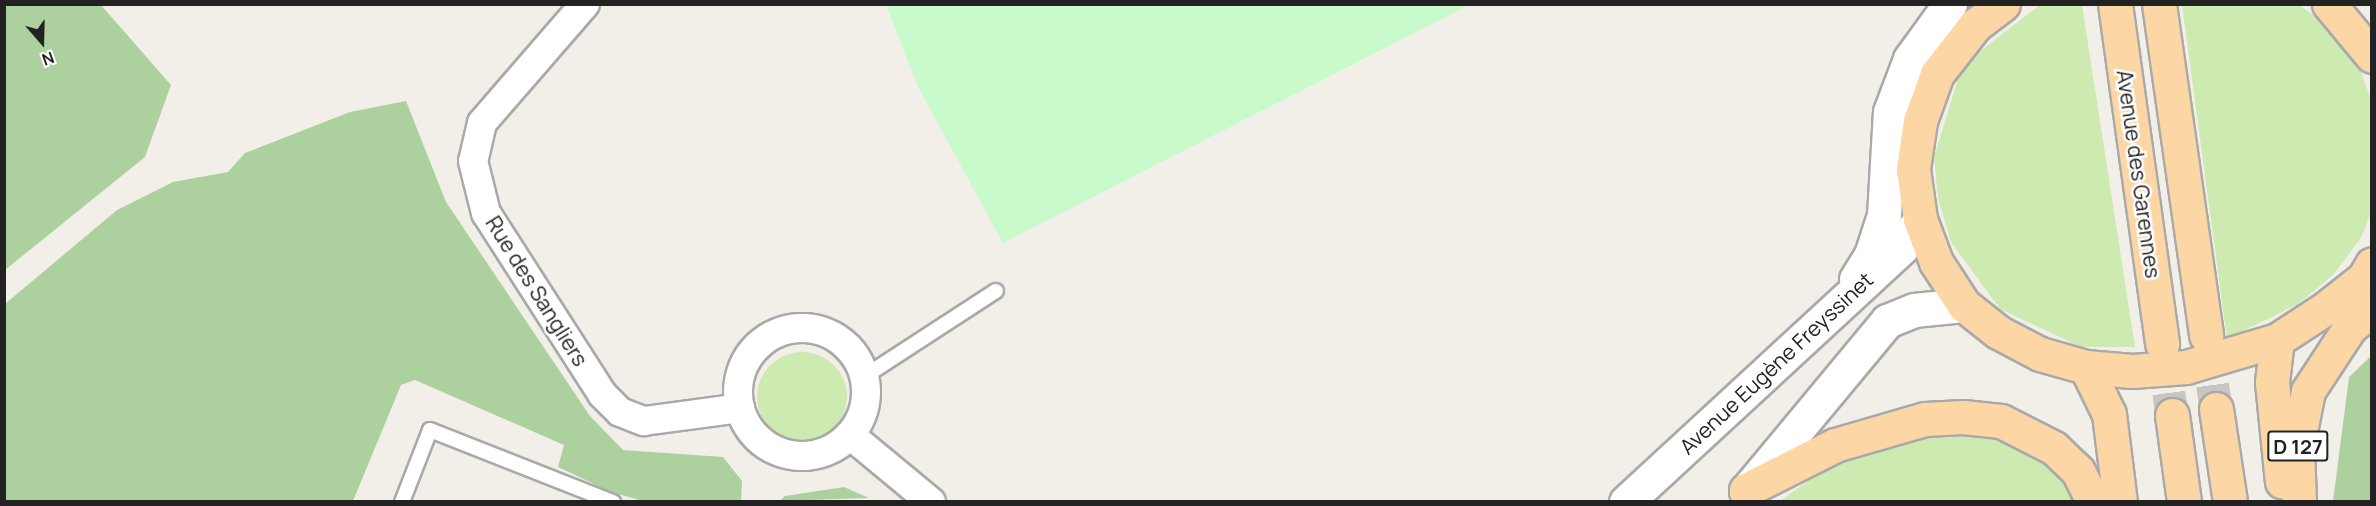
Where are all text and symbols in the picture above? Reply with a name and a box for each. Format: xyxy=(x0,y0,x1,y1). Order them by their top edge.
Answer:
north arrow xyxy=(12,12,72,72)
text: N xyxy=(39,47,57,71)
street label: Avenue des Garennes xyxy=(2112,68,2166,280)
street label: Rue des Sangliers xyxy=(481,211,593,371)
street label: Avenue Eugène Freyssinet xyxy=(1674,267,1878,459)
road number: D 127 xyxy=(2266,429,2330,463)

